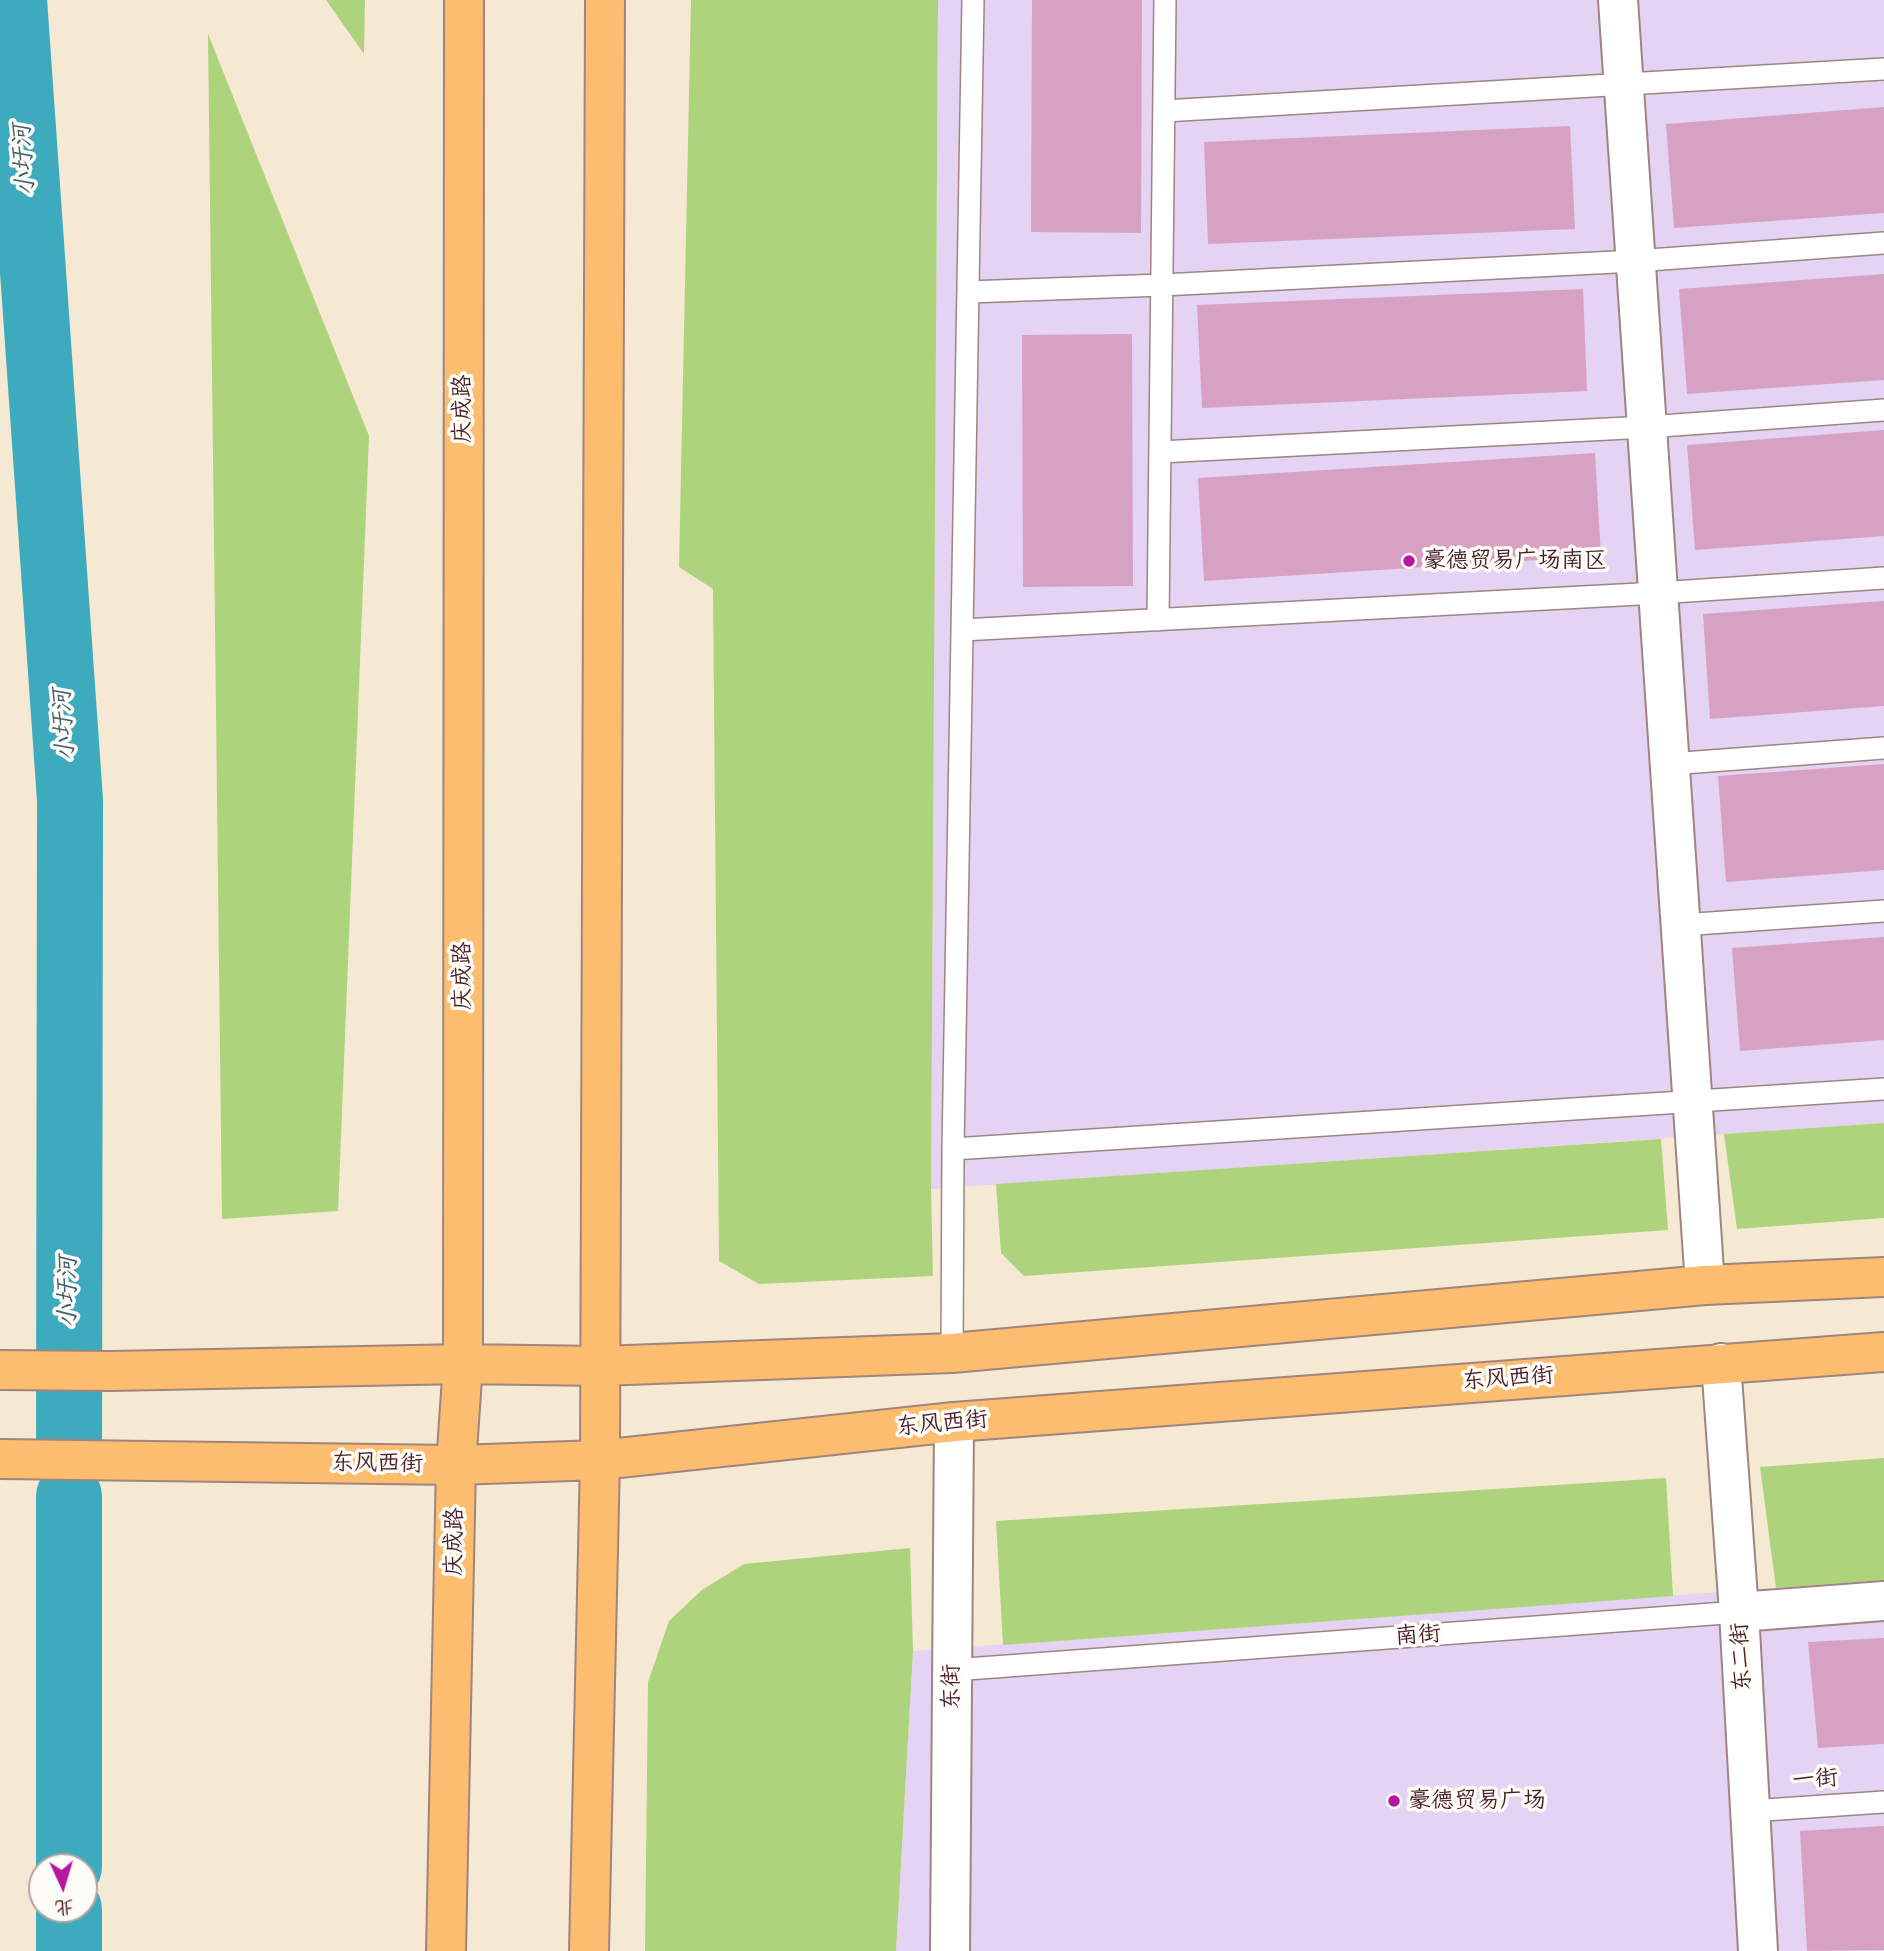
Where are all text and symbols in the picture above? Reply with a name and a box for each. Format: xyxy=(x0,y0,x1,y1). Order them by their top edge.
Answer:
water label: 小圩河 xyxy=(8,123,42,197)
street label: 庆成路 xyxy=(449,375,477,443)
place label: 豪德贸易广场南区 xyxy=(1423,547,1607,575)
marker: 豪德贸易广场南区 xyxy=(1401,553,1417,569)
water label: 小圩河 xyxy=(48,688,82,762)
street label: 庆成路 xyxy=(449,942,477,1010)
water label: 小圩河 xyxy=(55,1256,83,1328)
street label: 东风西街 xyxy=(1461,1362,1555,1396)
street label: 东风西街 xyxy=(895,1406,989,1442)
street label: 东风西街 xyxy=(331,1449,423,1479)
street label: 庆成路 xyxy=(441,1507,469,1577)
street label: 南街 xyxy=(1394,1621,1442,1651)
street label: 东二街 xyxy=(1726,1622,1758,1692)
street label: 东街 xyxy=(938,1664,966,1710)
street label: 一街 xyxy=(1791,1765,1839,1795)
place label: 豪德贸易广场 xyxy=(1408,1787,1546,1815)
marker: 豪德贸易广场 xyxy=(1386,1793,1402,1809)
north arrow xyxy=(28,1853,98,1923)
text: 北 xyxy=(54,1890,75,1925)

